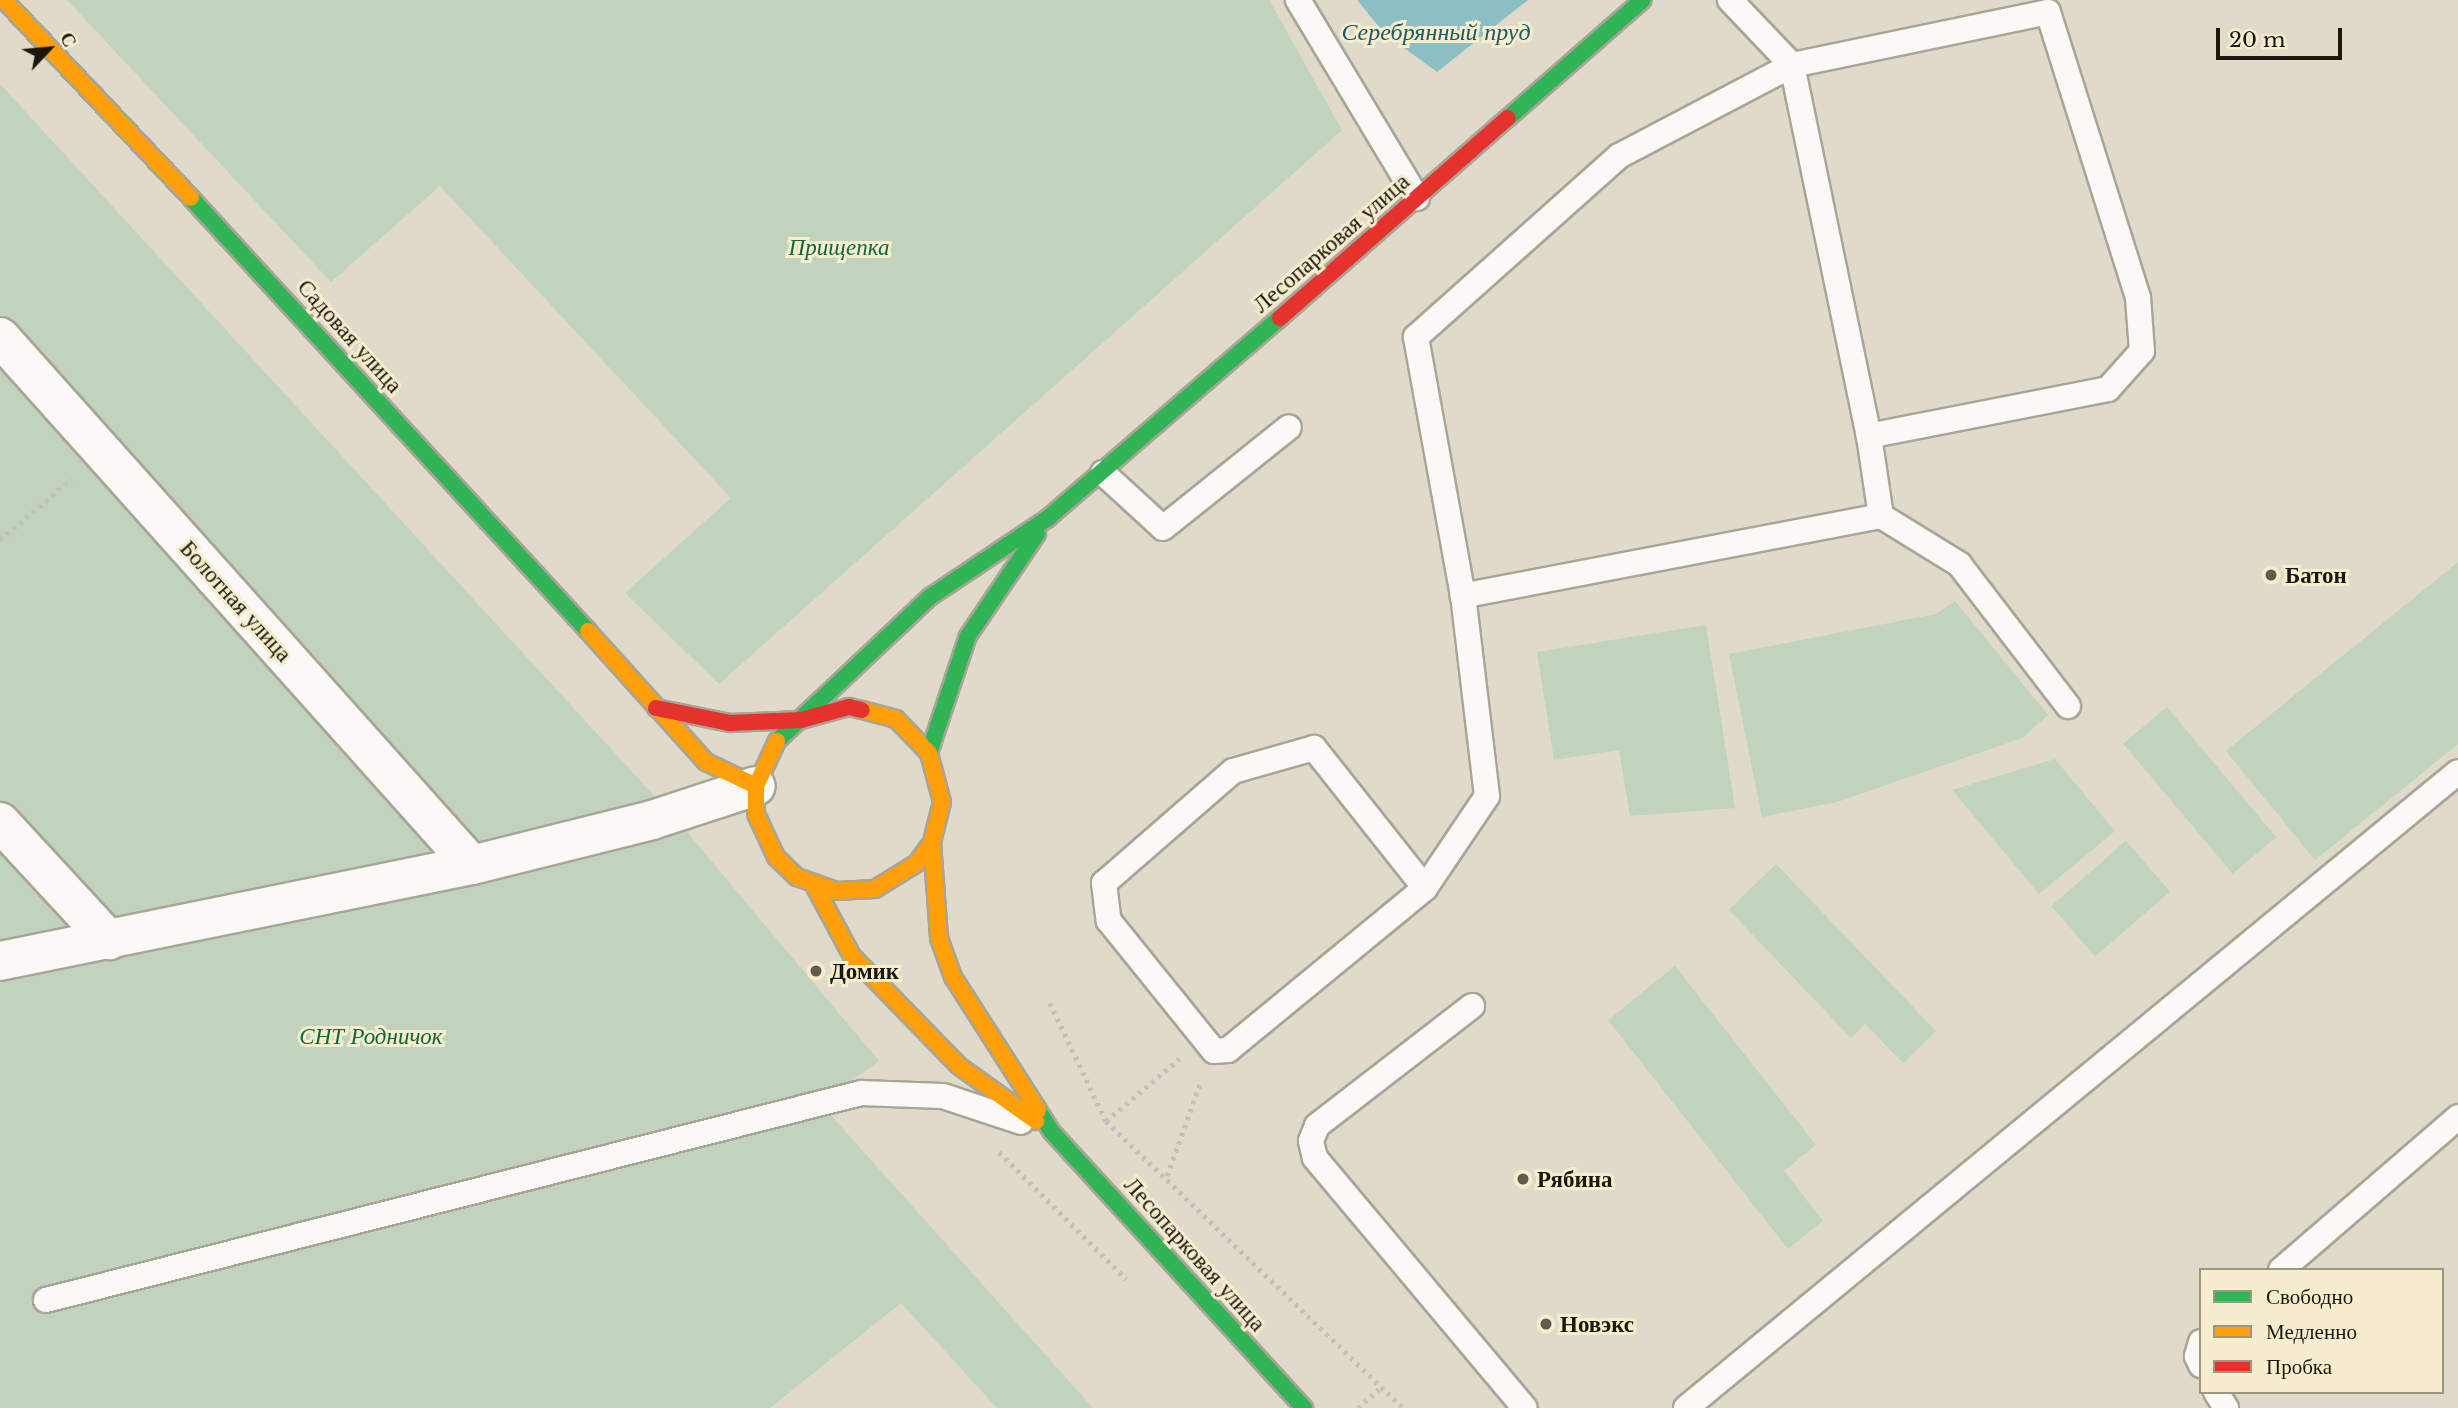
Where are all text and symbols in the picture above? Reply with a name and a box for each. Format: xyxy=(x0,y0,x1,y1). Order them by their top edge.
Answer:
north arrow xyxy=(14,14,84,84)
scale bar xyxy=(2220,14,2346,58)
water label: Серебрянный пруд xyxy=(1341,18,1531,46)
text: 20 m xyxy=(2229,27,2286,53)
text: С xyxy=(55,28,82,51)
street label: Лесопарковая улица xyxy=(1247,168,1415,318)
park label: Прищепка xyxy=(789,233,889,261)
street label: Садовая улица xyxy=(292,273,408,399)
street label: Болотная улица xyxy=(174,535,298,667)
place label: Батон xyxy=(2285,561,2347,589)
marker: Батон xyxy=(2263,567,2279,583)
place label: Домик xyxy=(830,957,899,985)
marker: Домик xyxy=(808,963,824,979)
park label: СНТ Родничок xyxy=(299,1022,443,1050)
place label: Рябина xyxy=(1537,1165,1612,1193)
street label: Лесопарковая улица xyxy=(1118,1171,1272,1337)
marker: Рябина xyxy=(1515,1171,1531,1187)
legend xyxy=(2199,1268,2444,1394)
text: Свободно xyxy=(2266,1284,2353,1310)
place label: Новэкс xyxy=(1560,1310,1634,1338)
marker: Новэкс xyxy=(1538,1316,1554,1332)
text: Медленно xyxy=(2266,1319,2357,1345)
text: Пробка xyxy=(2266,1354,2332,1380)

